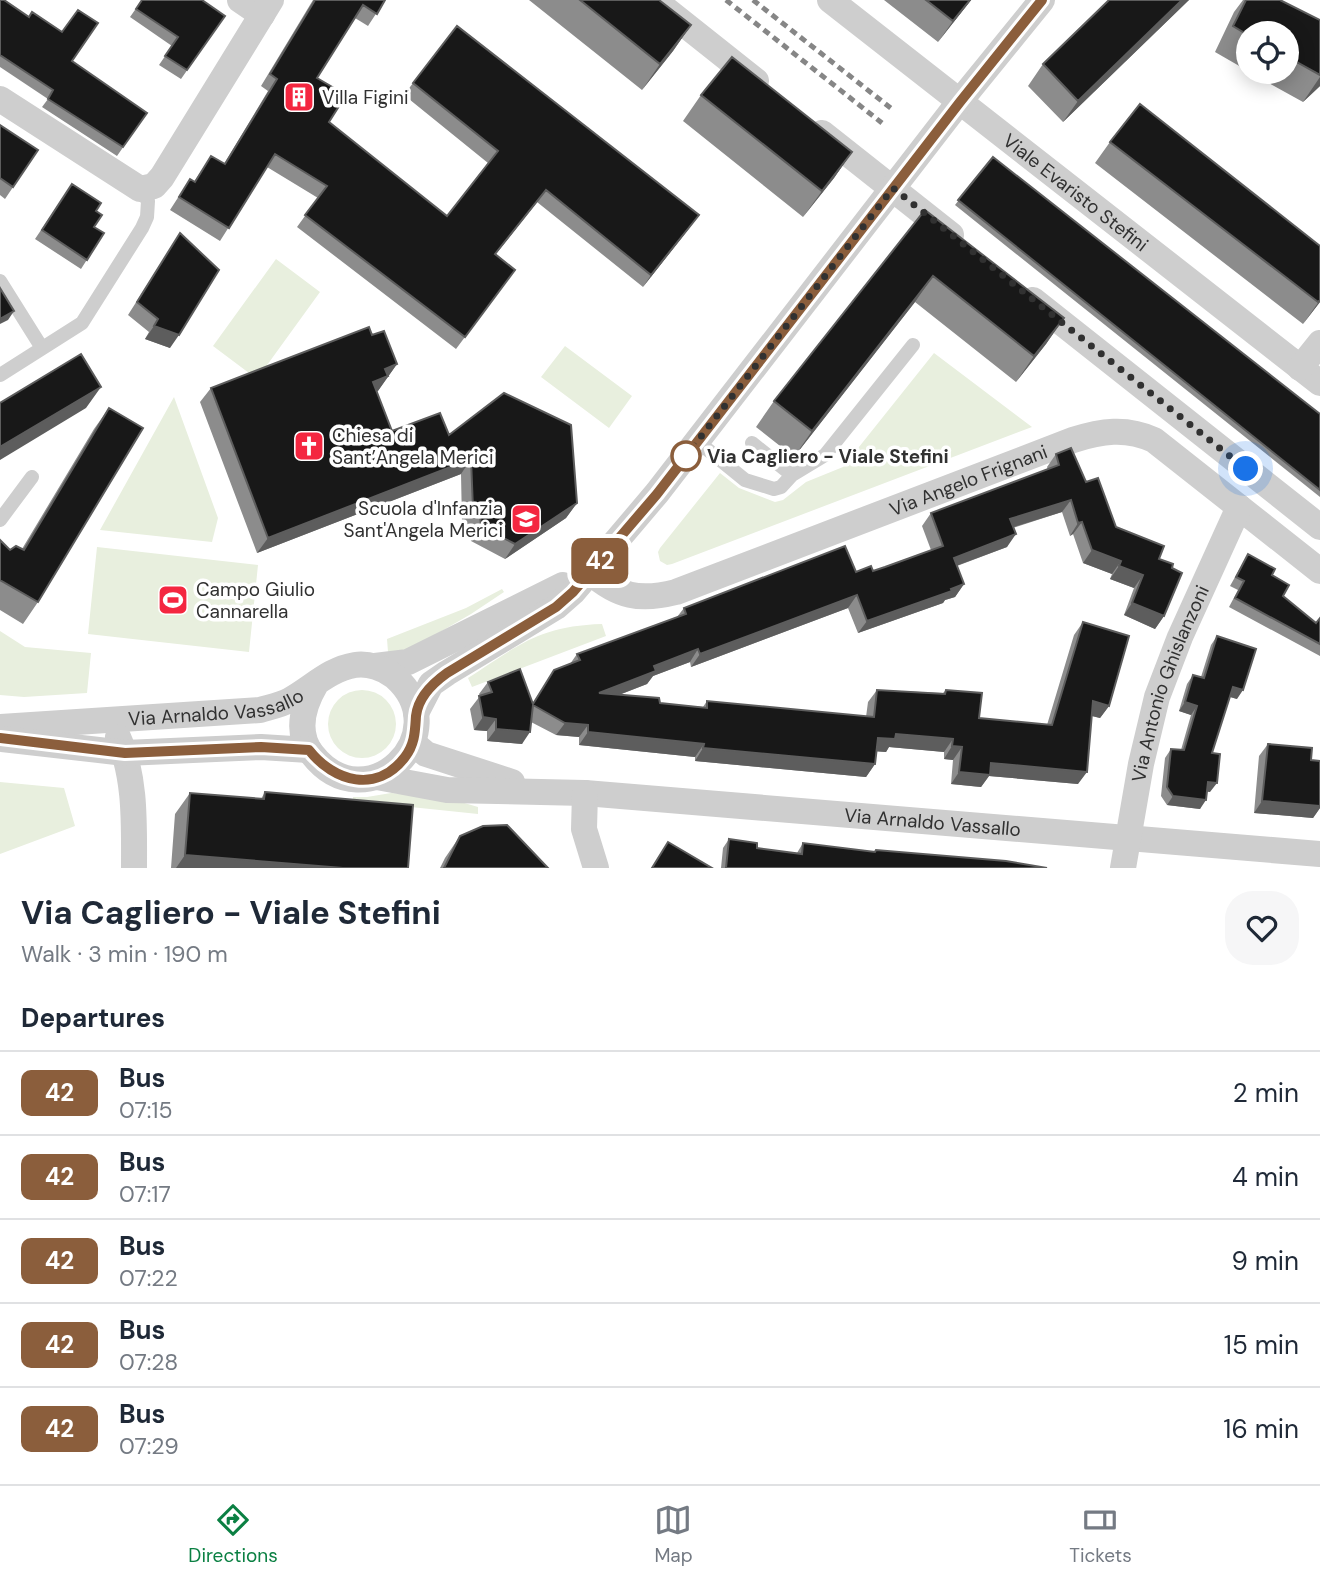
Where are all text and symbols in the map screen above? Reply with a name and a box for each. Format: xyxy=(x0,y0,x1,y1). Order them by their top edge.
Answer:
map controls xyxy=(1236,21,1299,84)
button: locate xyxy=(1236,21,1299,84)
building icon: Villa Figini xyxy=(282,80,316,114)
place label: Villa Figini xyxy=(322,85,409,110)
street label: Viale Evaristo Stefini xyxy=(998,128,1154,257)
place label: Chiesa di Sant’Angela Merici xyxy=(332,423,494,470)
church icon: Chiesa di Sant’Angela Merici xyxy=(292,429,326,463)
street label: Via Angelo Frignani xyxy=(886,439,1051,522)
marker: Via Cagliero - Viale Stefini xyxy=(671,441,701,471)
place label: Via Cagliero - Viale Stefini xyxy=(707,444,949,469)
your location xyxy=(1228,451,1263,486)
place label: Scuola d'Infanzia Sant'Angela Merici xyxy=(343,496,503,543)
school or university icon: Scuola d'Infanzia Sant'Angela Merici xyxy=(509,502,543,536)
line badge: 42 xyxy=(568,538,632,584)
text: 42 xyxy=(585,545,615,576)
place label: Campo Giulio Cannarella xyxy=(196,577,315,624)
street label: Via Antonio Ghislanzoni xyxy=(1126,581,1214,784)
sports icon: Campo Giulio Cannarella xyxy=(156,583,190,617)
street label: Via Arnaldo Vassallo xyxy=(127,682,308,731)
street label: Via Arnaldo Vassallo xyxy=(843,802,1022,842)
text: Via Cagliero - Viale Stefini xyxy=(21,891,441,934)
button: heart xyxy=(1225,891,1299,965)
text: Walk · 3 min · 190 m xyxy=(21,939,228,969)
text: Departures xyxy=(21,1001,165,1035)
text: Bus xyxy=(119,1061,165,1095)
text: 2 min xyxy=(1233,1076,1299,1110)
text: 42 xyxy=(45,1077,74,1108)
text: 07:15 xyxy=(119,1095,173,1125)
text: Bus xyxy=(119,1145,165,1179)
text: 4 min xyxy=(1232,1160,1299,1194)
text: 42 xyxy=(45,1161,74,1192)
text: 07:17 xyxy=(119,1179,171,1209)
text: Bus xyxy=(119,1229,165,1263)
text: 9 min xyxy=(1231,1244,1299,1278)
text: 42 xyxy=(45,1245,74,1276)
text: 07:22 xyxy=(119,1263,178,1293)
text: Bus xyxy=(119,1313,165,1347)
text: 15 min xyxy=(1224,1328,1299,1362)
text: 42 xyxy=(45,1329,74,1360)
text: 07:28 xyxy=(119,1347,178,1377)
text: Bus xyxy=(119,1397,165,1431)
text: 16 min xyxy=(1223,1412,1299,1446)
text: 42 xyxy=(45,1413,74,1444)
text: 07:29 xyxy=(119,1431,179,1461)
tab: Directions xyxy=(188,1501,278,1568)
tab: Map xyxy=(654,1501,693,1568)
tab: Tickets xyxy=(1069,1501,1132,1568)

